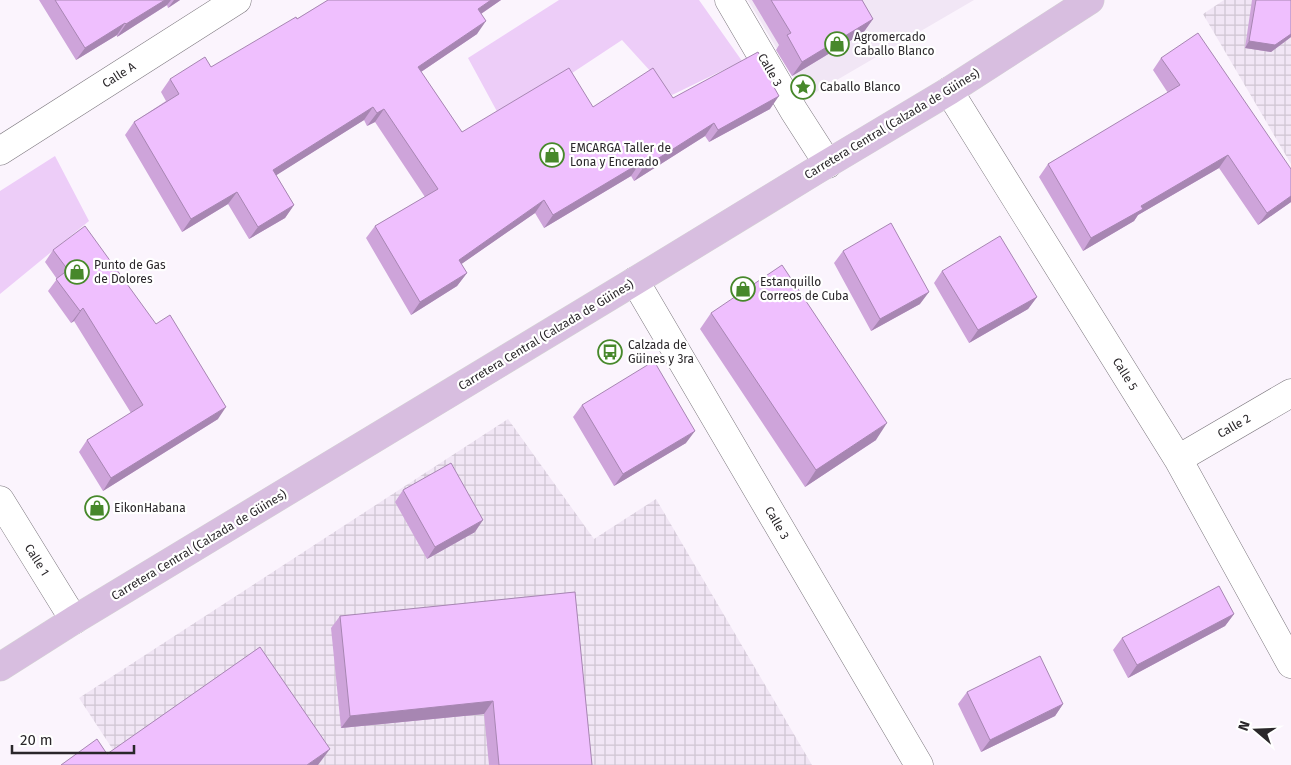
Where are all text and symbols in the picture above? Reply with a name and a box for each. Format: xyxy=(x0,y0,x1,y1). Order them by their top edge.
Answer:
place label: Agromercado Caballo Blanco xyxy=(854,30,935,58)
shop icon: Agromercado Caballo Blanco xyxy=(824,31,850,57)
street label: Calle 3 xyxy=(755,51,785,89)
street label: Calle A xyxy=(100,59,138,91)
street label: Carretera Central (Calzada de Güines) xyxy=(802,66,982,182)
place icon: Caballo Blanco xyxy=(790,74,816,100)
place label: Caballo Blanco xyxy=(820,80,901,94)
place label: EMCARGA Taller de Lona y Encerado xyxy=(570,141,671,169)
shop icon: EMCARGA Taller de Lona y Encerado xyxy=(539,142,565,168)
place label: Punto de Gas de Dolores xyxy=(94,258,166,286)
shop icon: Punto de Gas de Dolores xyxy=(64,259,90,285)
place label: Estanquillo Correos de Cuba xyxy=(760,275,849,303)
shop icon: Estanquillo Correos de Cuba xyxy=(730,276,756,302)
street label: Carretera Central (Calzada de Güines) xyxy=(456,277,636,393)
place label: Calzada de Güines y 3ra xyxy=(628,338,694,366)
bus stop icon: Calzada de Güines y 3ra xyxy=(597,339,623,365)
street label: Calle 5 xyxy=(1110,355,1140,393)
street label: Calle 2 xyxy=(1215,411,1253,441)
street label: Carretera Central (Calzada de Güines) xyxy=(109,487,289,603)
shop icon: EikonHabana xyxy=(84,495,110,521)
place label: EikonHabana xyxy=(114,501,186,515)
street label: Calle 3 xyxy=(762,504,792,542)
street label: Calle 1 xyxy=(22,541,52,579)
north arrow xyxy=(1231,705,1281,755)
text: N xyxy=(1235,719,1254,733)
scale bar xyxy=(12,722,135,754)
text: 20 m xyxy=(20,731,53,749)

